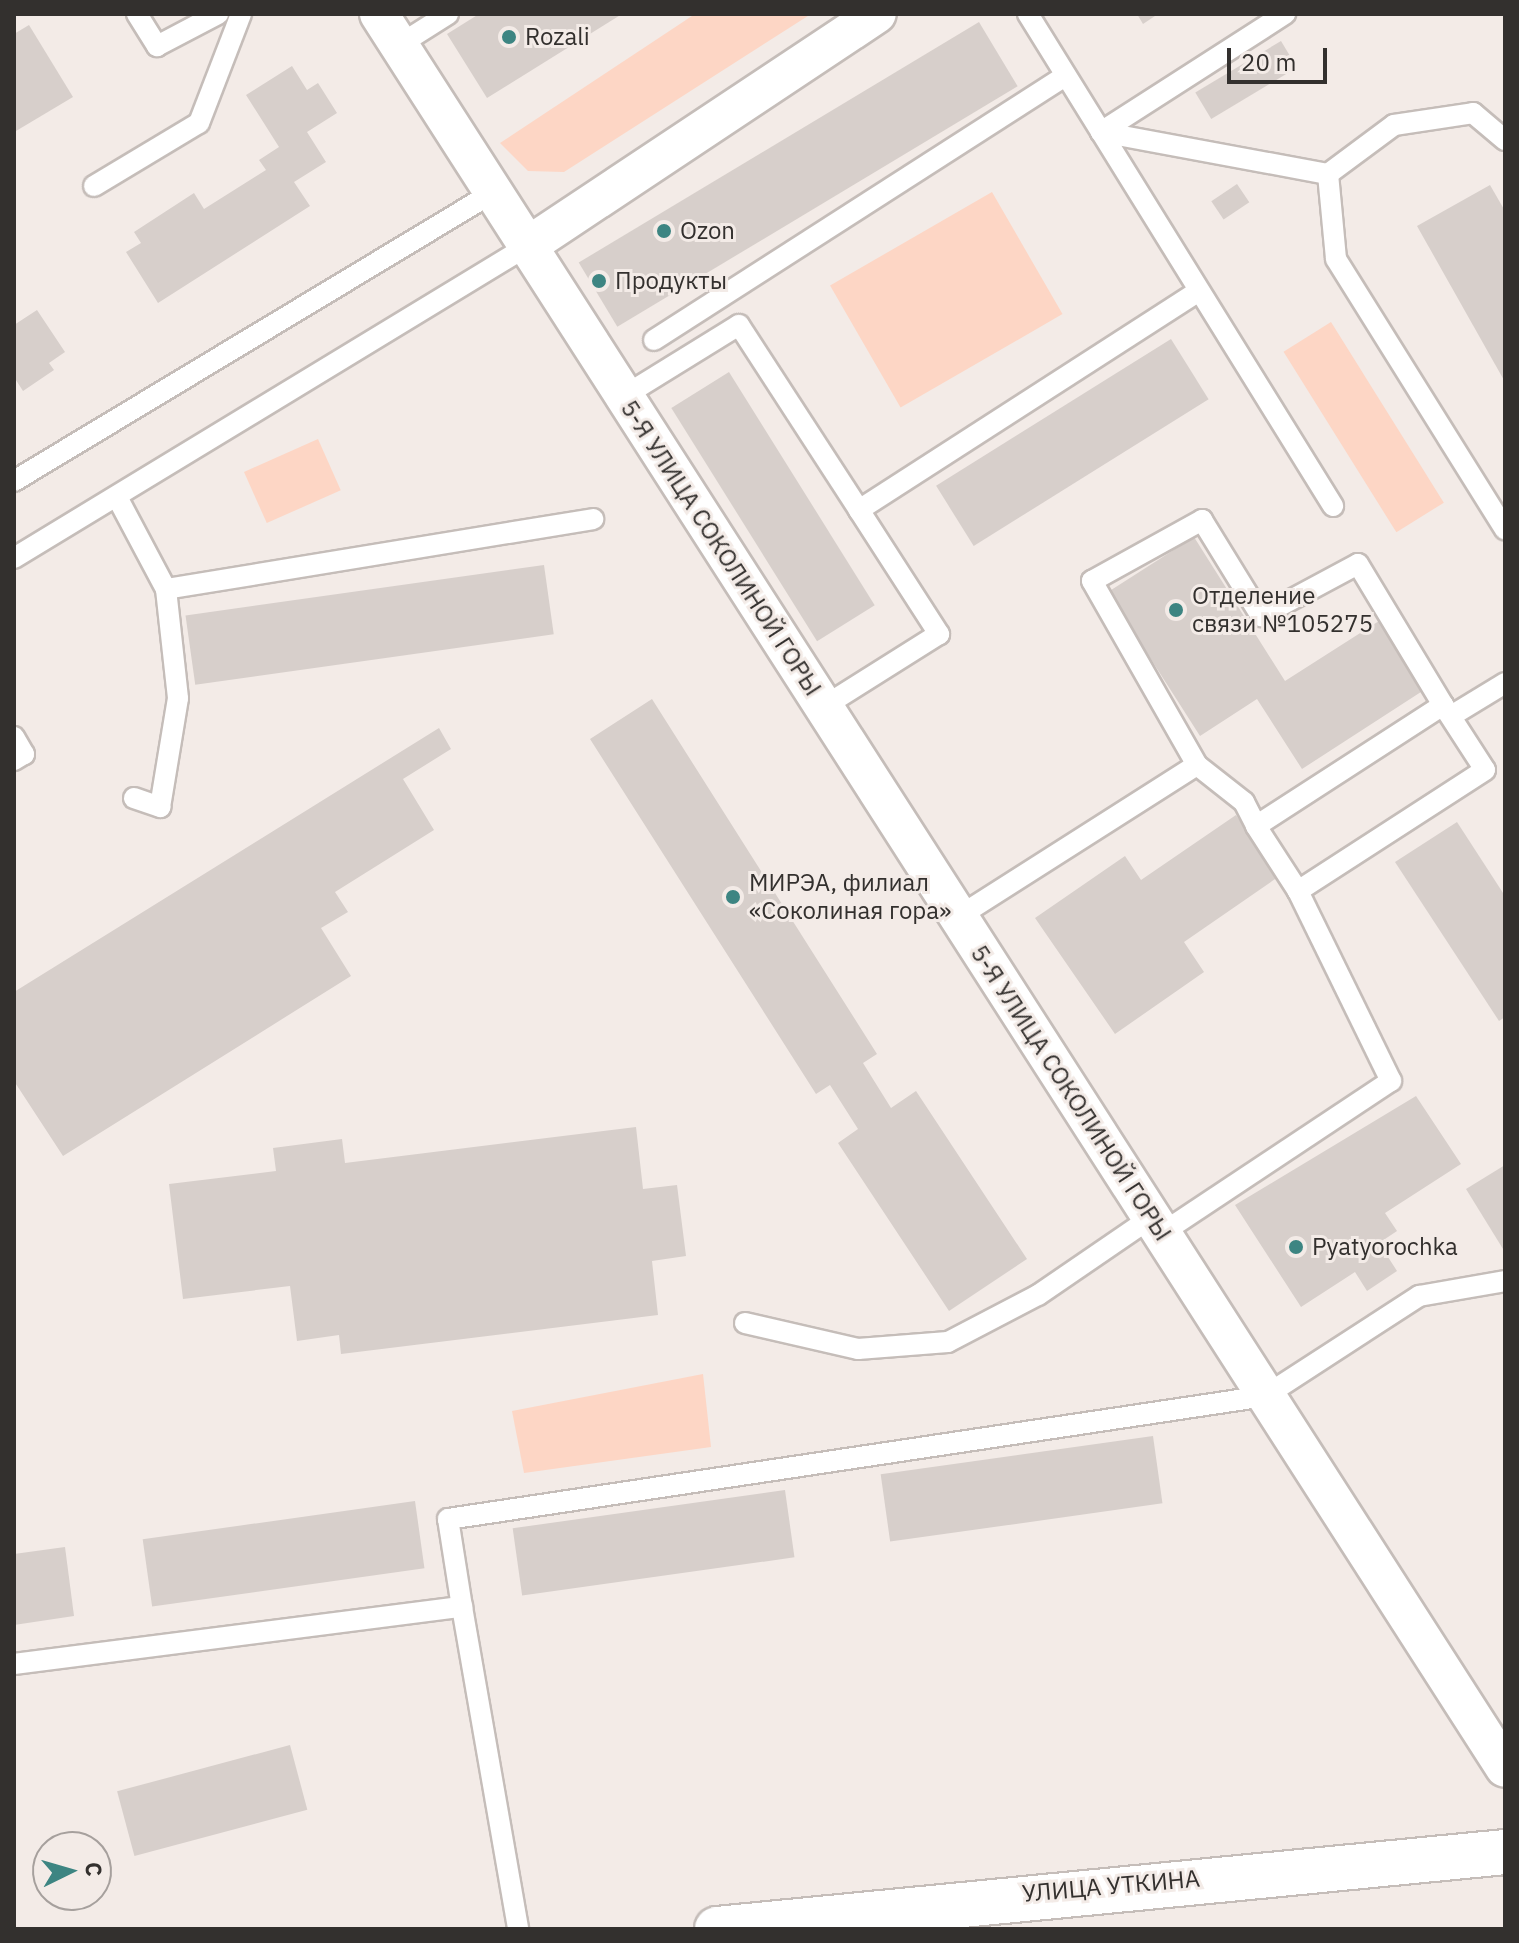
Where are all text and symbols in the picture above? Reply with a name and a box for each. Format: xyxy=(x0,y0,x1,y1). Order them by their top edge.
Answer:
place label: Rozali xyxy=(525,23,590,51)
marker: Rozali xyxy=(500,28,518,46)
scale bar xyxy=(1231,32,1331,82)
text: 20 m xyxy=(1241,46,1296,78)
place label: Ozon xyxy=(680,217,735,245)
marker: Ozon xyxy=(655,222,673,240)
place label: Продукты xyxy=(615,267,727,295)
marker: Продукты xyxy=(590,272,608,290)
street label: 5-Я УЛИЦА СОКОЛИНОЙ ГОРЫ xyxy=(615,395,827,701)
place label: Отделение связи №105275 xyxy=(1192,582,1373,638)
marker: Отделение связи №105275 xyxy=(1167,601,1185,619)
place label: МИРЭА, филиал «Соколиная гора» xyxy=(749,869,951,925)
marker: МИРЭА, филиал «Соколиная гора» xyxy=(724,888,742,906)
street label: 5-Я УЛИЦА СОКОЛИНОЙ ГОРЫ xyxy=(965,940,1177,1246)
place label: Pyatyorochka xyxy=(1312,1233,1458,1261)
marker: Pyatyorochka xyxy=(1287,1238,1305,1256)
north arrow xyxy=(32,1831,112,1911)
text: С xyxy=(79,1861,109,1877)
street label: УЛИЦА УТКИНА xyxy=(1021,1864,1201,1908)

